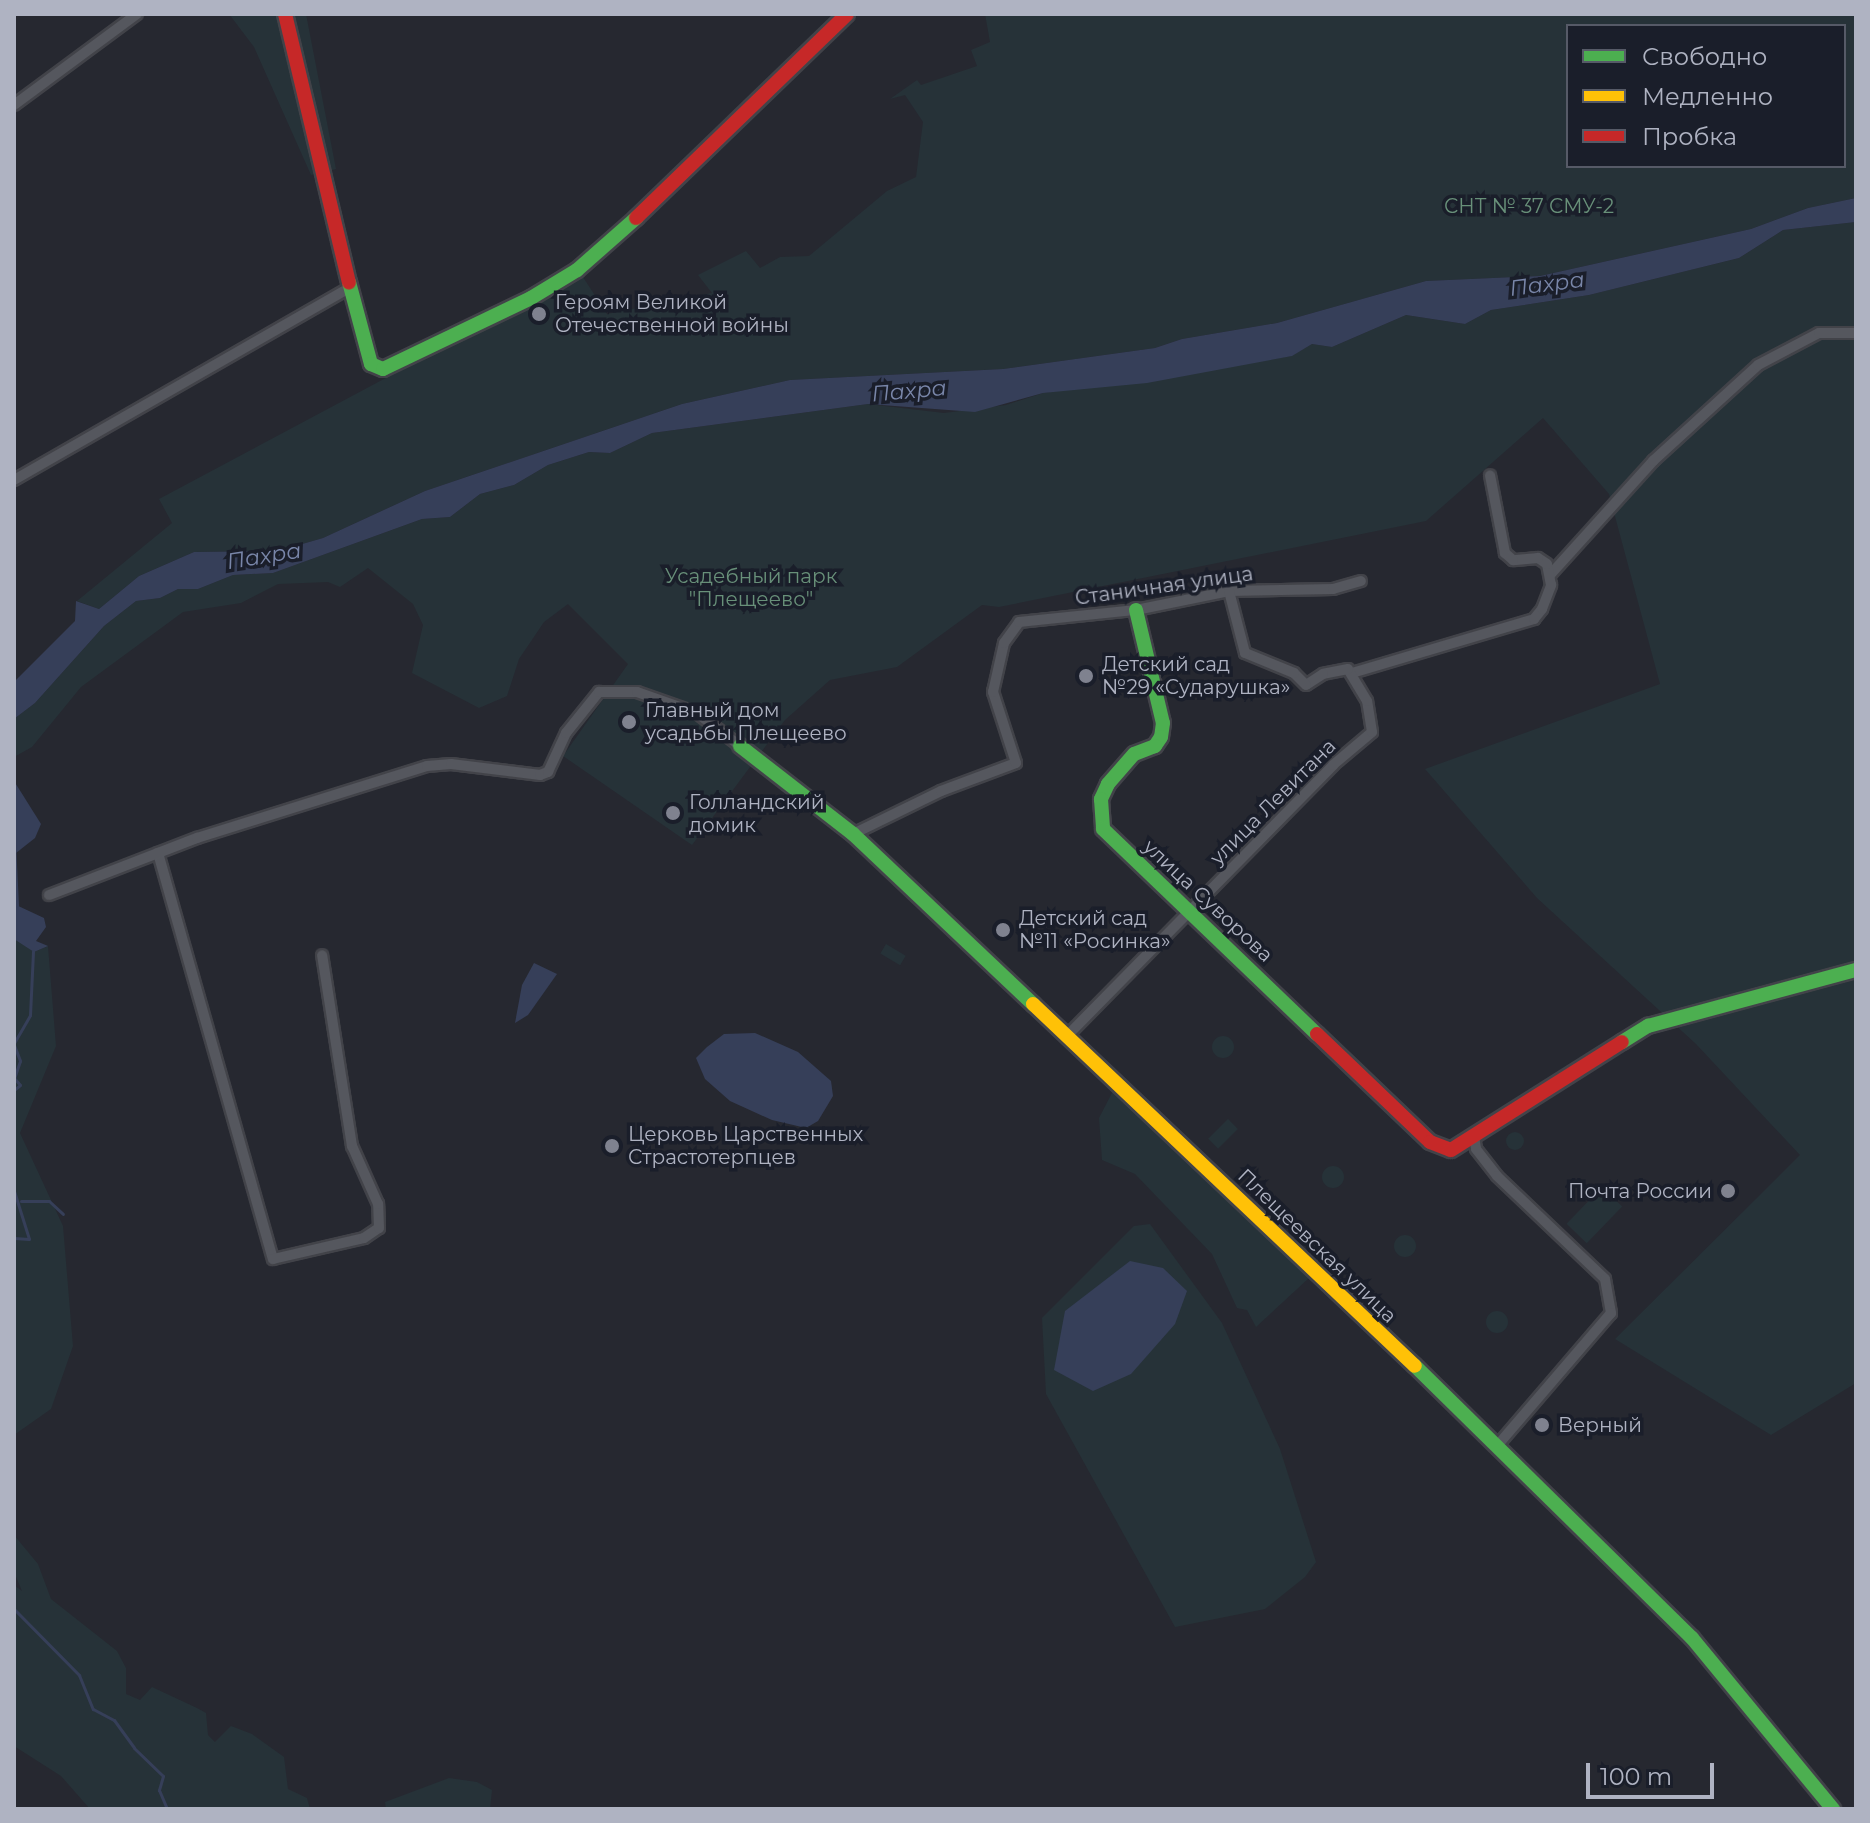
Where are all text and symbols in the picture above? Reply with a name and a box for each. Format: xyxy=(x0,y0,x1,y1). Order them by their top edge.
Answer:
legend xyxy=(1566,24,1846,168)
text: Свободно xyxy=(1642,42,1767,71)
text: Медленно xyxy=(1642,82,1773,111)
text: Пробка xyxy=(1642,122,1737,151)
park label: СНТ № 37 СМУ-2 xyxy=(1444,194,1614,218)
water label: Пахра xyxy=(1508,266,1586,302)
place label: Героям Великой Отечественной войны xyxy=(555,290,789,337)
marker: Героям Великой Отечественной войны xyxy=(530,305,548,323)
water label: Пахра xyxy=(870,375,948,407)
water label: Пахра xyxy=(225,537,303,575)
street label: Станичная улица xyxy=(1074,562,1254,610)
park label: Усадебный парк "Плещеево" xyxy=(665,565,837,612)
place label: Детский сад №29 «Сударушка» xyxy=(1102,652,1290,699)
marker: Детский сад №29 «Сударушка» xyxy=(1077,667,1095,685)
place label: Главный дом усадьбы Плещеево xyxy=(645,698,847,745)
marker: Главный дом усадьбы Плещеево xyxy=(620,713,638,731)
street label: улица Левитана xyxy=(1205,734,1341,870)
place label: Голландский домик xyxy=(689,790,825,837)
marker: Голландский домик xyxy=(664,804,682,822)
street label: улица Суворова xyxy=(1138,835,1278,967)
place label: Детский сад №11 «Росинка» xyxy=(1019,906,1171,953)
marker: Детский сад №11 «Росинка» xyxy=(994,921,1012,939)
place label: Церковь Царственных Страстотерпцев xyxy=(628,1122,863,1169)
marker: Церковь Царственных Страстотерпцев xyxy=(603,1137,621,1155)
street label: Плещеевская улица xyxy=(1233,1164,1401,1328)
place label: Почта России xyxy=(1568,1179,1712,1203)
marker: Почта России xyxy=(1719,1182,1737,1200)
place label: Верный xyxy=(1558,1413,1642,1437)
marker: Верный xyxy=(1533,1416,1551,1434)
scale bar xyxy=(1590,1747,1718,1797)
text: 100 m xyxy=(1600,1762,1672,1791)

